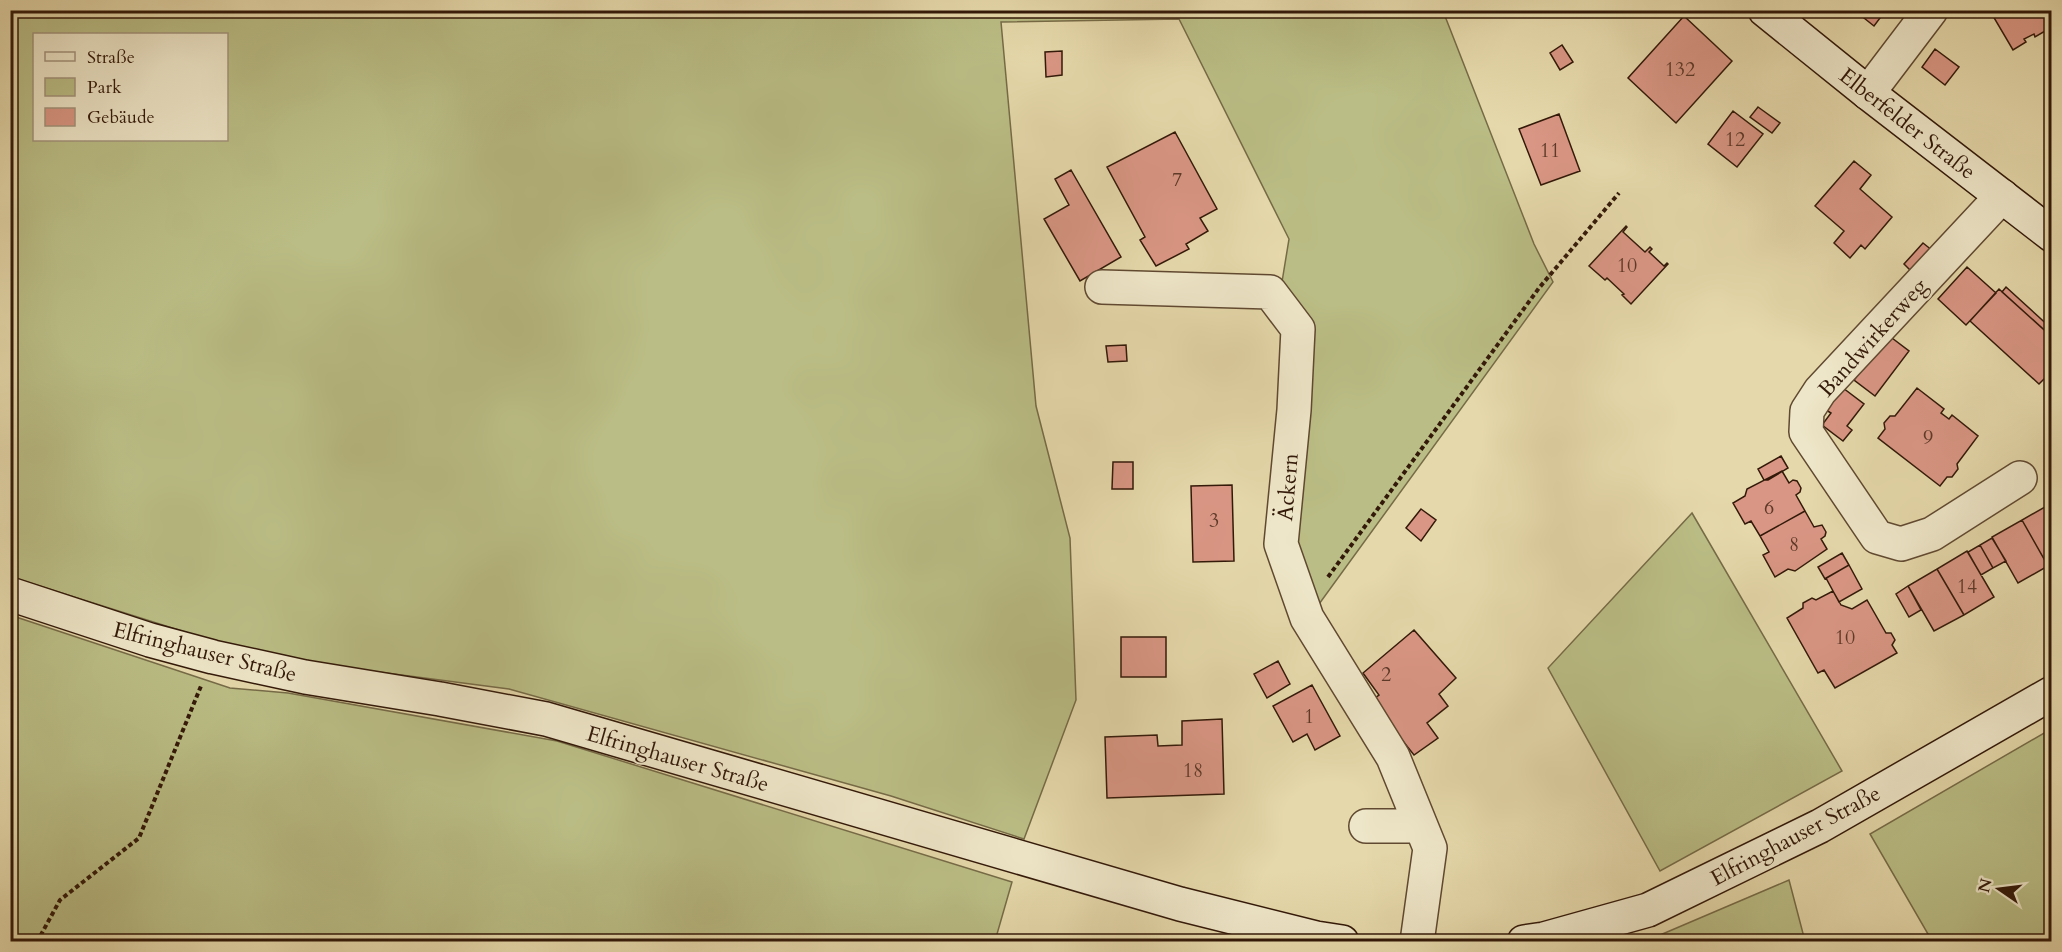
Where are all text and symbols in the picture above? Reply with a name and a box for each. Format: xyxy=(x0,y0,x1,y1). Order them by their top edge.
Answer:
legend xyxy=(33,33,228,141)
text: Straße xyxy=(87,45,135,70)
house number: 132 xyxy=(1665,56,1695,83)
street label: Elberfelder Straße xyxy=(1833,61,1982,187)
text: Park xyxy=(87,75,122,100)
text: Gebäude xyxy=(87,105,155,130)
house number: 12 xyxy=(1725,126,1745,153)
house number: 11 xyxy=(1540,137,1560,164)
house number: 7 xyxy=(1172,166,1182,193)
house number: 10 xyxy=(1617,252,1637,279)
street label: Bandwirkerweg xyxy=(1811,271,1935,404)
house number: 9 xyxy=(1923,424,1933,451)
street label: Äckern xyxy=(1270,451,1306,522)
house number: 6 xyxy=(1764,494,1774,521)
house number: 3 xyxy=(1209,507,1219,534)
house number: 8 xyxy=(1789,531,1799,558)
house number: 14 xyxy=(1957,573,1977,600)
street label: Elfringhauser Straße xyxy=(110,615,300,689)
house number: 10 xyxy=(1835,624,1855,651)
house number: 2 xyxy=(1381,661,1391,688)
house number: 1 xyxy=(1304,703,1314,730)
street label: Elfringhauser Straße xyxy=(583,719,772,799)
house number: 18 xyxy=(1183,757,1203,784)
street label: Elfringhauser Straße xyxy=(1705,778,1886,893)
north arrow xyxy=(1969,859,2029,919)
text: N xyxy=(1973,876,1998,895)

